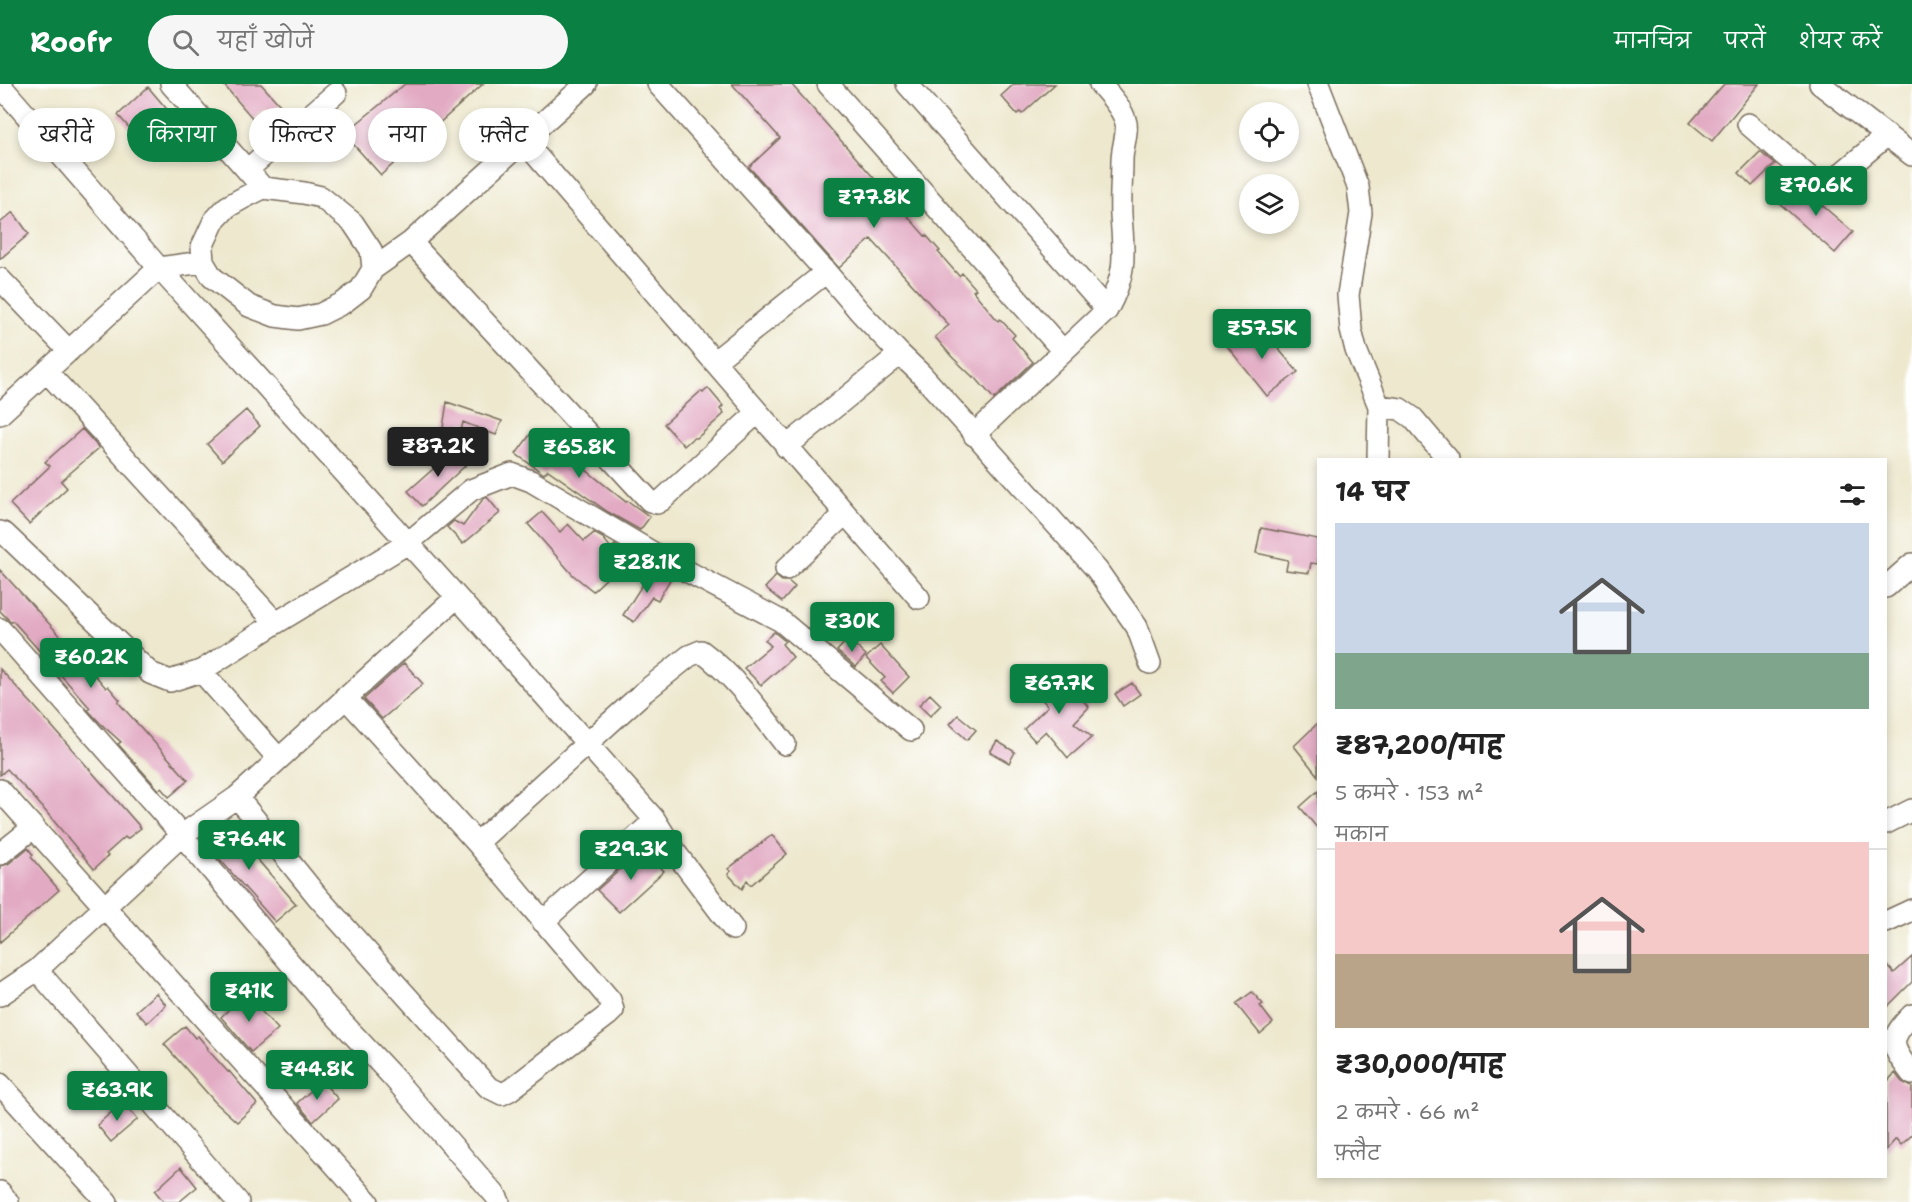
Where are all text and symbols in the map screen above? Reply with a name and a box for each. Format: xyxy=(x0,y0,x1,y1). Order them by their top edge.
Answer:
search box xyxy=(148,15,568,69)
text: Roofr xyxy=(30,23,112,61)
icon: search xyxy=(169,26,202,59)
text: यहाँ खोजें xyxy=(217,26,314,55)
text: मानचित्र xyxy=(1614,27,1691,55)
text: परतें xyxy=(1724,27,1766,55)
text: शेयर करें xyxy=(1799,27,1882,55)
map controls xyxy=(1239,102,1299,234)
button: locate xyxy=(1239,102,1299,162)
chip: खरीदें xyxy=(18,108,115,162)
chip: किराया xyxy=(127,108,237,162)
chip: फ़िल्टर xyxy=(249,108,356,162)
chip: नया xyxy=(368,108,447,162)
chip: फ़्लैट xyxy=(459,108,549,162)
pin: ₹70.6K xyxy=(1767,166,1865,217)
text: ₹70.6K xyxy=(1779,172,1853,198)
button: layers xyxy=(1239,174,1299,234)
pin: ₹77.8K xyxy=(825,178,923,229)
text: ₹77.8K xyxy=(838,184,910,210)
pin: ₹57.5K xyxy=(1213,309,1311,360)
text: ₹57.5K xyxy=(1227,315,1297,341)
pin: ₹87.2K xyxy=(389,427,487,478)
pin: ₹65.8K xyxy=(530,428,628,479)
text: ₹87.2K xyxy=(401,433,475,459)
text: ₹65.8K xyxy=(543,434,615,460)
text: 14 घर xyxy=(1335,474,1408,509)
icon: filters xyxy=(1836,478,1869,511)
pin: ₹28.1K xyxy=(598,543,696,594)
text: ₹28.1K xyxy=(613,549,681,575)
icon: home xyxy=(1548,562,1656,670)
pin: ₹30K xyxy=(816,602,888,653)
text: ₹30K xyxy=(824,608,880,634)
pin: ₹60.2K xyxy=(42,638,140,689)
text: ₹60.2K xyxy=(54,644,128,670)
pin: ₹67.7K xyxy=(1010,664,1108,715)
text: ₹67.7K xyxy=(1024,670,1094,696)
text: ₹87,200/माह xyxy=(1335,727,1503,762)
text: 5 कमरे · 153 m² xyxy=(1335,780,1484,806)
pin: ₹76.4K xyxy=(200,820,298,871)
text: मकान xyxy=(1335,821,1388,847)
text: ₹76.4K xyxy=(212,826,286,852)
pin: ₹29.3K xyxy=(582,830,680,881)
text: ₹29.3K xyxy=(594,836,668,862)
icon: home xyxy=(1548,881,1656,989)
pin: ₹41K xyxy=(213,972,285,1023)
text: ₹41K xyxy=(224,978,274,1004)
text: ₹30,000/माह xyxy=(1335,1046,1504,1081)
pin: ₹44.8K xyxy=(268,1050,366,1101)
text: ₹44.8K xyxy=(280,1056,354,1082)
pin: ₹63.9K xyxy=(68,1071,166,1122)
text: ₹63.9K xyxy=(81,1077,153,1103)
text: 2 कमरे · 66 m² xyxy=(1335,1099,1479,1125)
text: फ़्लैट xyxy=(1335,1140,1381,1166)

